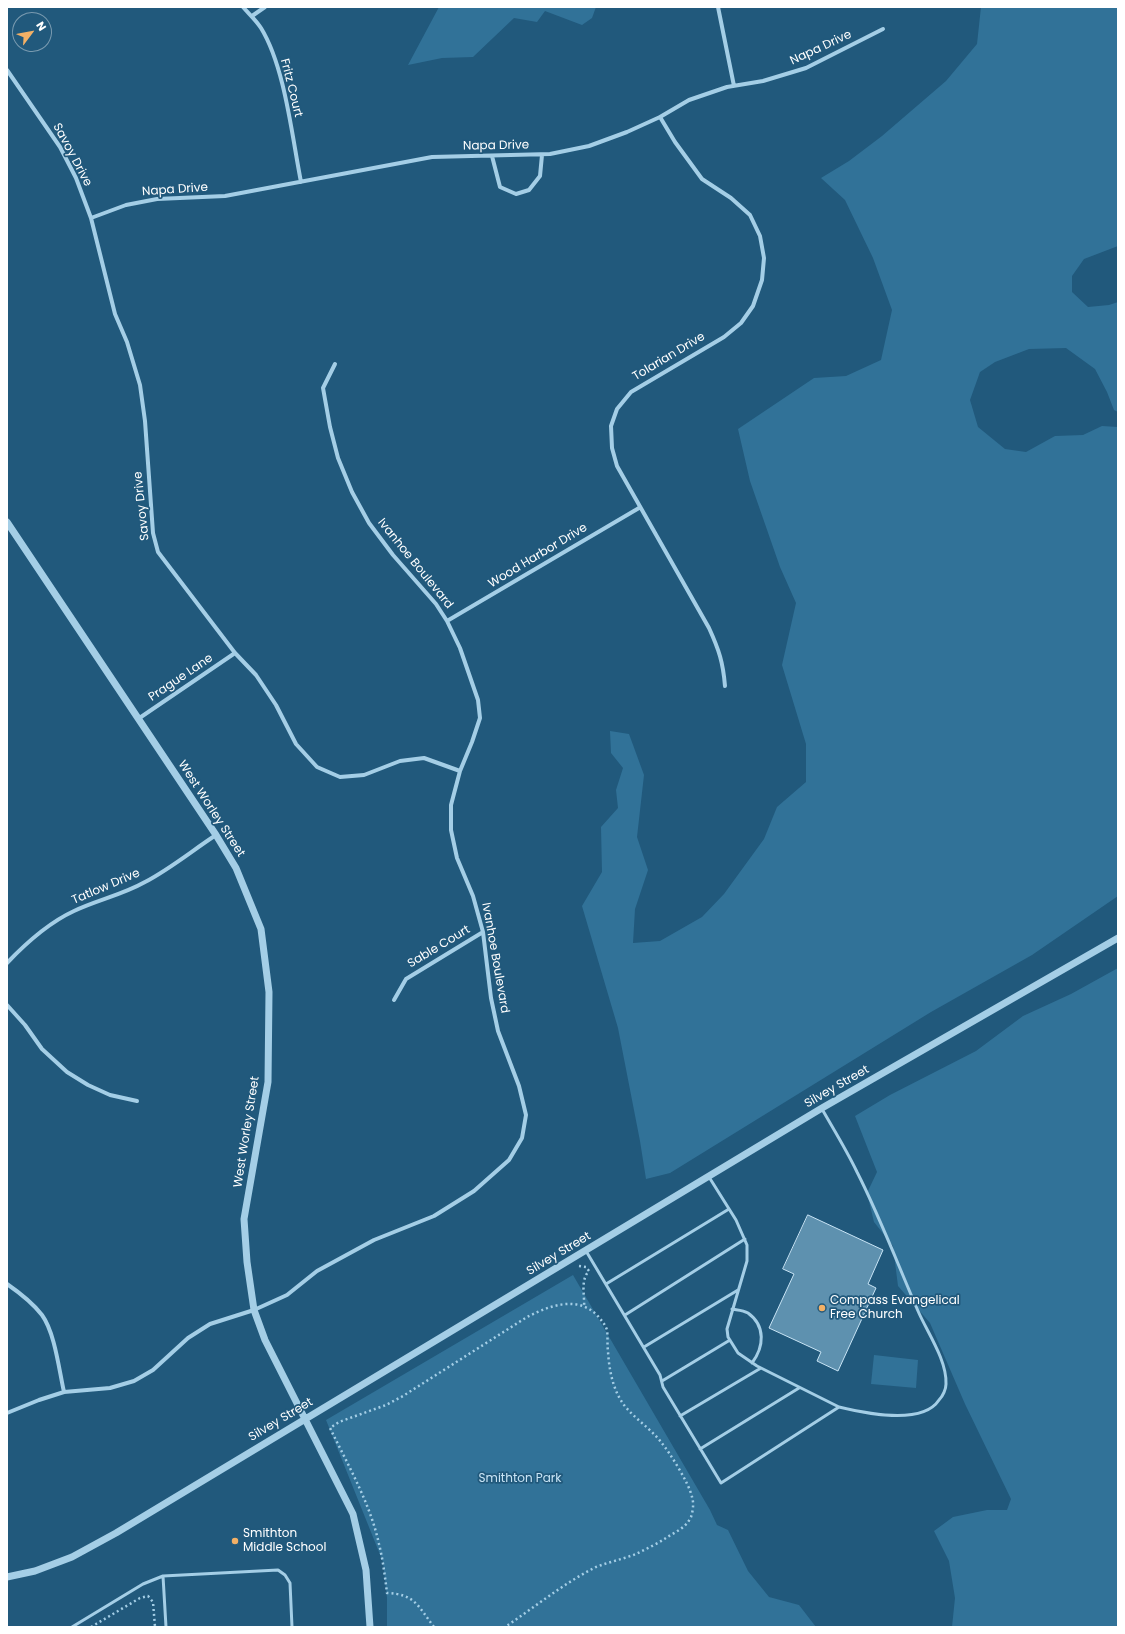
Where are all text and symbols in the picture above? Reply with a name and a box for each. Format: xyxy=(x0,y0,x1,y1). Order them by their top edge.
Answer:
north arrow xyxy=(12,12,52,52)
text: N xyxy=(32,18,50,34)
street label: Napa Drive xyxy=(788,28,854,68)
street label: Fritz Court xyxy=(277,57,305,119)
street label: Savoy Drive xyxy=(49,121,95,189)
street label: Napa Drive xyxy=(463,138,529,154)
street label: Napa Drive xyxy=(142,181,208,199)
street label: Tolarian Drive xyxy=(630,330,708,384)
street label: Savoy Drive xyxy=(131,471,153,541)
street label: Ivanhoe Boulevard xyxy=(374,516,456,612)
street label: Wood Harbor Drive xyxy=(486,521,590,591)
street label: Prague Lane xyxy=(146,651,216,705)
street label: West Worley Street xyxy=(174,758,248,860)
street label: Tatlow Drive xyxy=(70,866,142,908)
street label: Ivanhoe Boulevard xyxy=(478,902,512,1014)
street label: Sable Court xyxy=(405,923,473,971)
street label: Silvey Street xyxy=(802,1063,872,1111)
street label: West Worley Street xyxy=(231,1075,263,1189)
street label: Silvey Street xyxy=(524,1229,594,1279)
place label: Compass Evangelical Free Church xyxy=(830,1294,960,1322)
marker: Compass Evangelical Free Church xyxy=(817,1303,827,1313)
street label: Silvey Street xyxy=(246,1395,316,1445)
park label: Smithton Park xyxy=(478,1472,562,1486)
place label: Smithton Middle School xyxy=(243,1527,326,1555)
marker: Smithton Middle School xyxy=(230,1536,240,1546)

